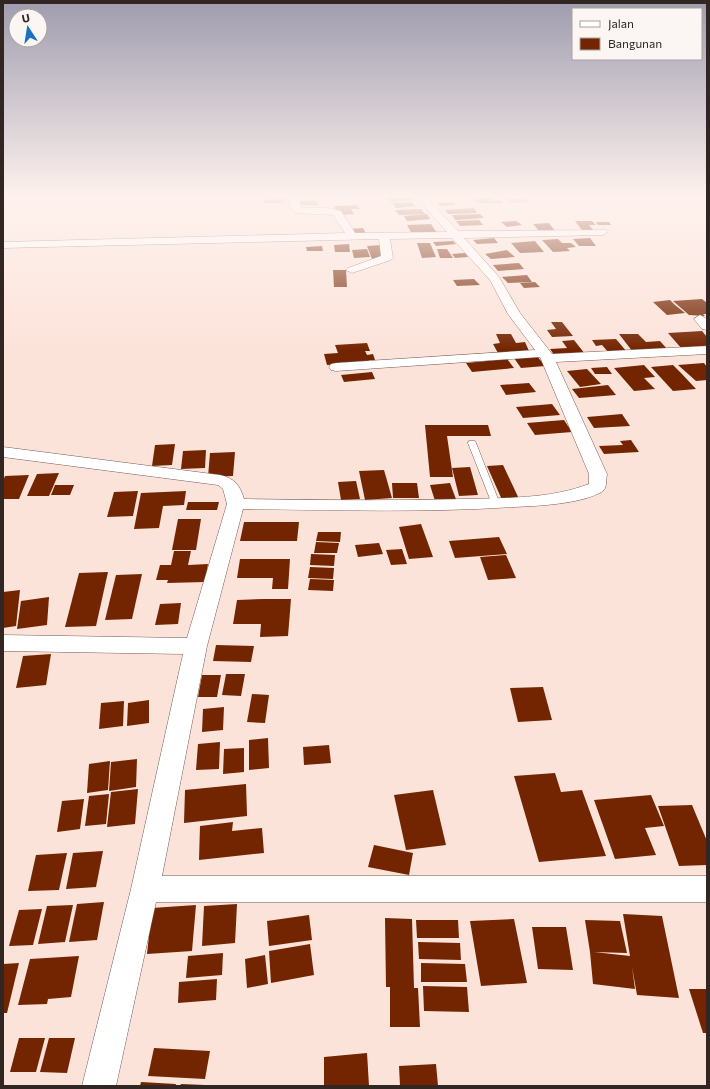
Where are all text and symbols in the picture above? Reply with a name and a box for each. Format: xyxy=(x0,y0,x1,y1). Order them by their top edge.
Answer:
north arrow xyxy=(8,8,48,48)
legend xyxy=(572,8,702,60)
text: U xyxy=(21,11,31,25)
text: Jalan xyxy=(608,16,634,31)
text: Bangunan xyxy=(608,36,662,50)

